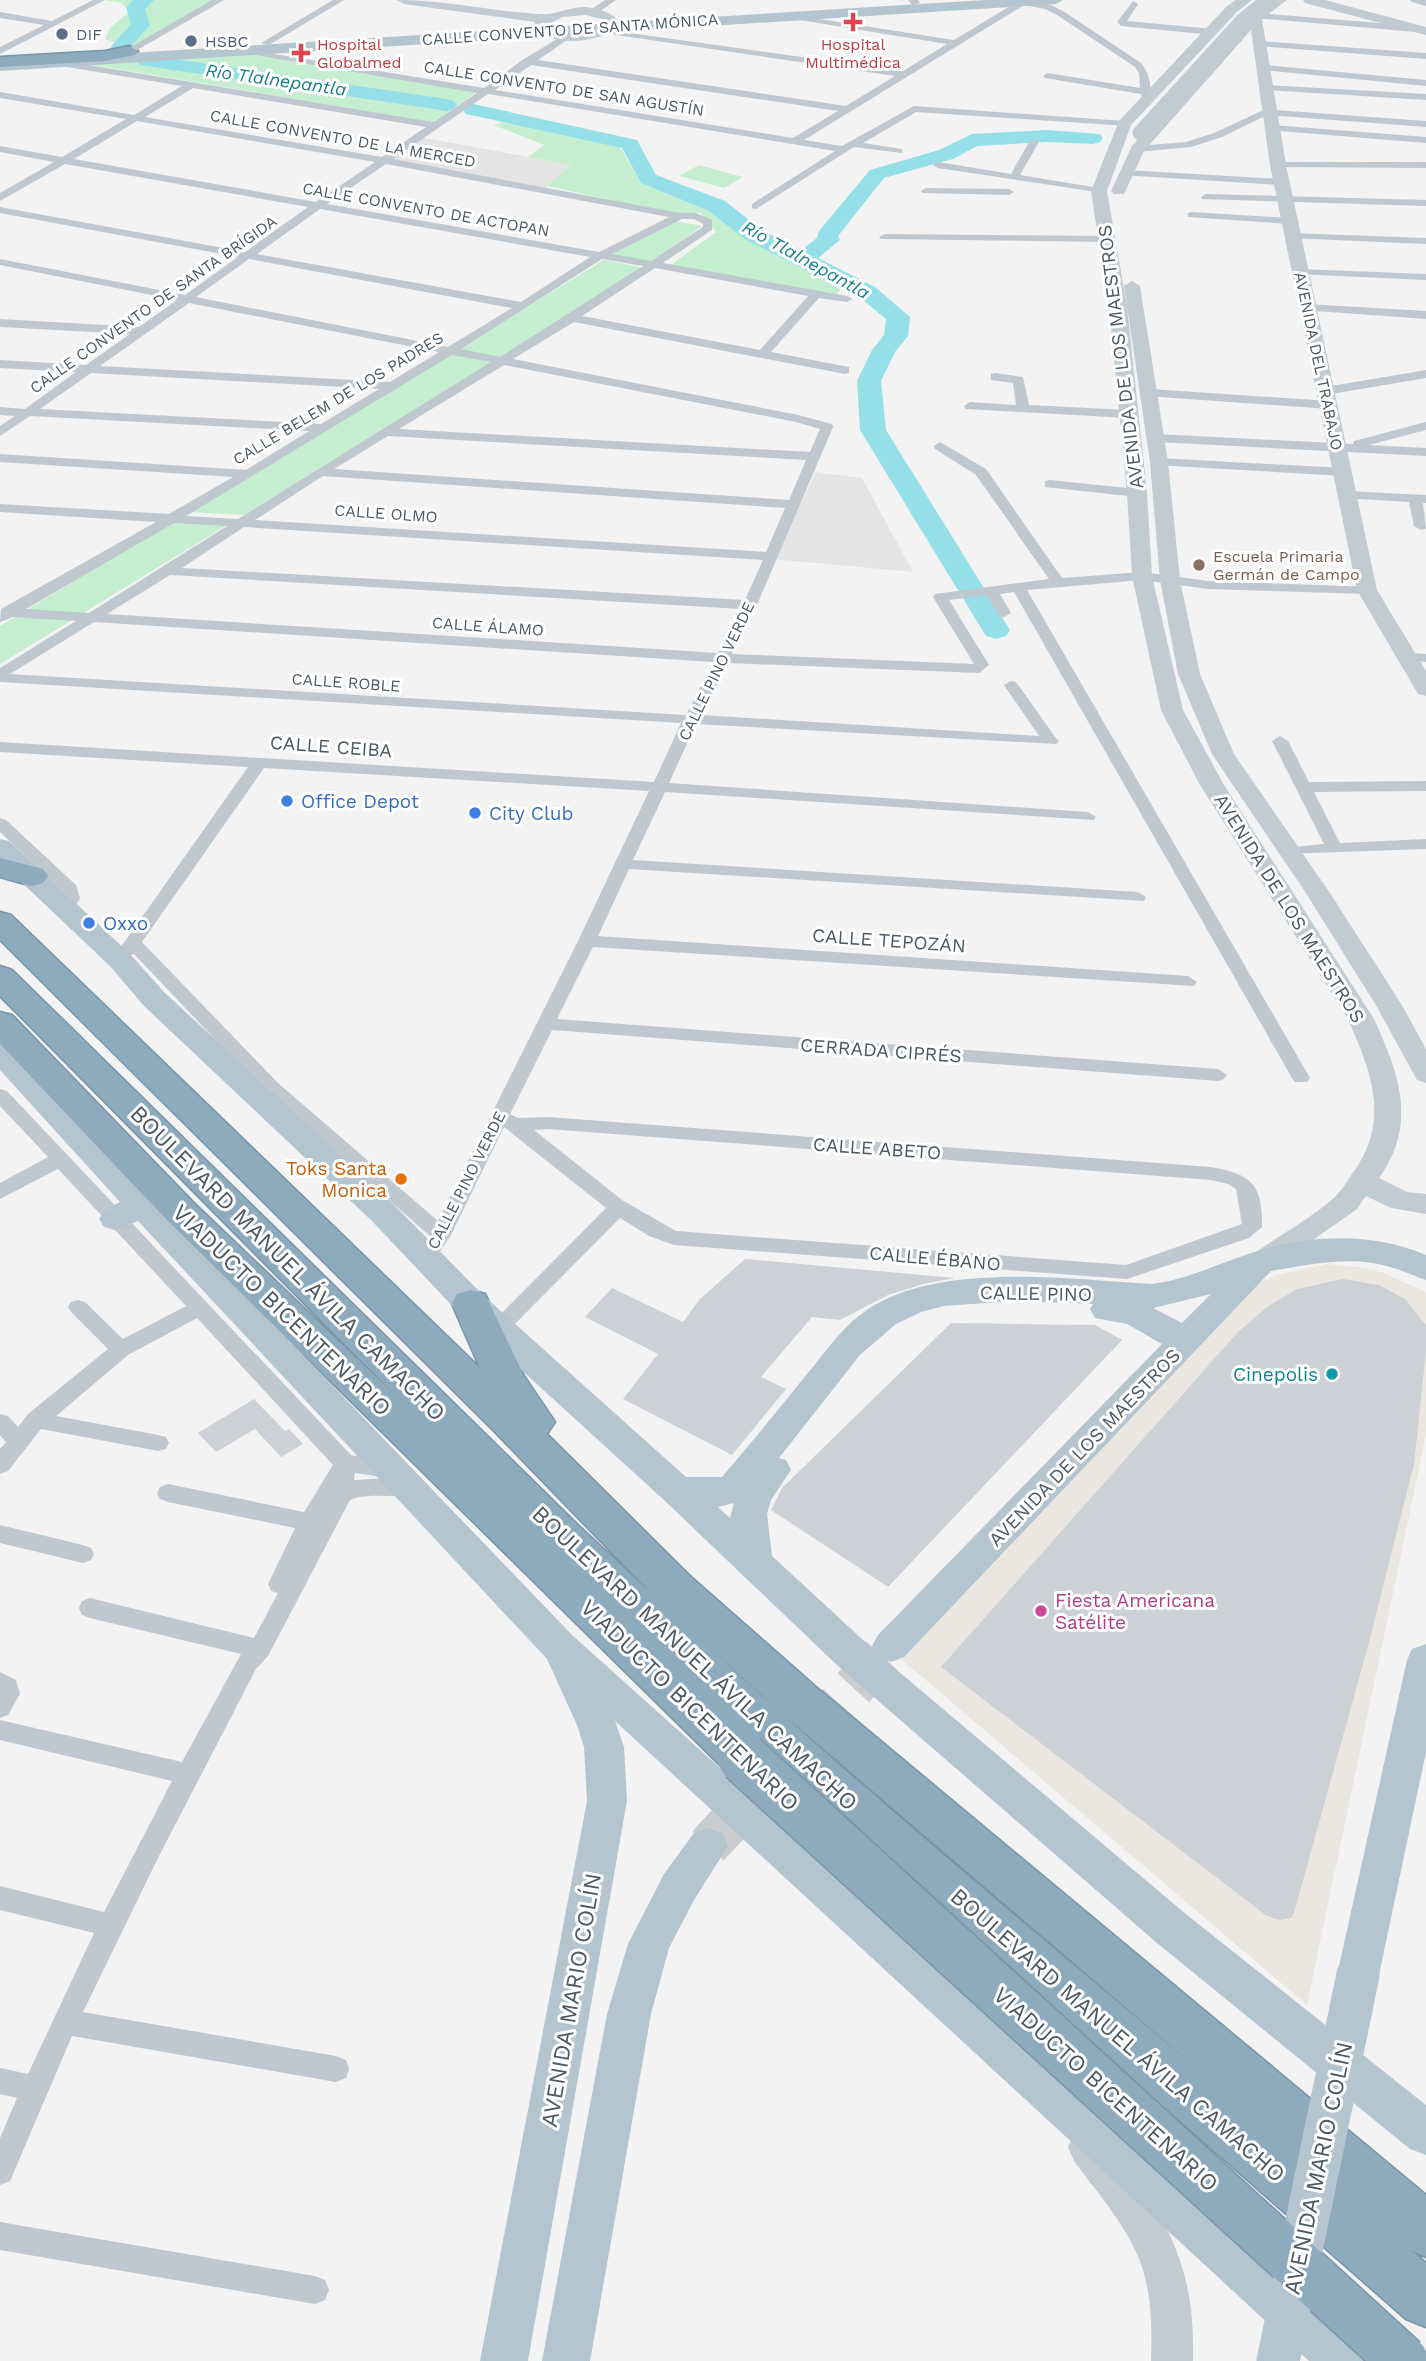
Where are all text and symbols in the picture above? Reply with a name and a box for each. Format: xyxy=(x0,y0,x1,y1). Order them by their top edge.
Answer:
street label: CALLE CONVENTO DE SANTA MÓNICA xyxy=(421,10,719,49)
marker: Hospital Multimédica xyxy=(843,12,863,32)
place label: DIF xyxy=(76,25,102,44)
marker: DIF xyxy=(54,26,70,42)
place label: HSBC xyxy=(205,32,248,51)
marker: HSBC xyxy=(183,33,199,49)
place label: Hospital Globalmed xyxy=(317,35,402,72)
place label: Hospital Multimédica xyxy=(805,35,901,72)
marker: Hospital Globalmed xyxy=(291,43,311,63)
street label: CALLE CONVENTO DE SAN AGUSTÍN xyxy=(422,57,705,120)
water label: Río Tlalnepantla xyxy=(204,59,348,100)
street label: CALLE CONVENTO DE LA MERCED xyxy=(209,106,477,171)
street label: CALLE CONVENTO DE ACTOPAN xyxy=(301,178,551,241)
street label: CALLE CONVENTO DE SANTA BRÍGIDA xyxy=(26,211,281,397)
water label: Río Tlalnepantla xyxy=(739,216,873,303)
street label: AVENIDA DE LOS MAESTROS xyxy=(1093,224,1148,490)
street label: AVENIDA DEL TRABAJO xyxy=(1290,270,1347,452)
street label: CALLE BELEM DE LOS PADRES xyxy=(230,328,447,469)
street label: CALLE OLMO xyxy=(334,500,438,527)
place label: Escuela Primaria Germán de Campo xyxy=(1213,547,1360,584)
marker: Escuela Primaria Germán de Campo xyxy=(1191,557,1207,573)
street label: CALLE PINO VERDE xyxy=(675,599,758,744)
street label: CALLE ÁLAMO xyxy=(431,613,545,640)
street label: CALLE ROBLE xyxy=(291,669,401,696)
street label: CALLE CEIBA xyxy=(269,731,393,762)
street label: AVENIDA DE LOS MAESTROS xyxy=(1209,789,1370,1027)
place label: Office Depot xyxy=(301,790,419,813)
marker: Office Depot xyxy=(279,793,295,809)
place label: City Club xyxy=(489,802,573,825)
marker: City Club xyxy=(467,805,483,821)
place label: Oxxo xyxy=(103,912,148,935)
marker: Oxxo xyxy=(81,915,97,931)
street label: CALLE TEPOZÁN xyxy=(811,924,967,957)
street label: CERRADA CIPRÉS xyxy=(800,1033,962,1068)
street label: BOULEVARD MANUEL ÁVILA CAMACHO xyxy=(124,1100,451,1427)
street label: CALLE PINO VERDE xyxy=(423,1108,510,1252)
street label: CALLE ABETO xyxy=(812,1133,942,1164)
place label: Toks Santa Monica xyxy=(286,1157,387,1202)
marker: Toks Santa Monica xyxy=(393,1171,409,1187)
street label: VIADUCTO BICENTENARIO xyxy=(167,1199,396,1422)
street label: CALLE ÉBANO xyxy=(868,1241,1002,1276)
street label: CALLE PINO xyxy=(980,1281,1092,1306)
street label: AVENIDA DE LOS MAESTROS xyxy=(984,1344,1185,1551)
place label: Cinepolis xyxy=(1233,1363,1318,1386)
marker: Cinepolis xyxy=(1324,1366,1340,1382)
street label: BOULEVARD MANUEL ÁVILA CAMACHO xyxy=(527,1500,863,1816)
place label: Fiesta Americana Satélite xyxy=(1055,1589,1215,1634)
street label: VIADUCTO BICENTENARIO xyxy=(575,1594,804,1817)
marker: Fiesta Americana Satélite xyxy=(1033,1603,1049,1619)
street label: AVENIDA MARIO COLÍN xyxy=(536,1871,607,2129)
street label: BOULEVARD MANUEL ÁVILA CAMACHO xyxy=(945,1883,1291,2188)
street label: VIADUCTO BICENTENARIO xyxy=(988,1981,1224,2197)
street label: AVENIDA MARIO COLÍN xyxy=(1278,2039,1358,2297)

